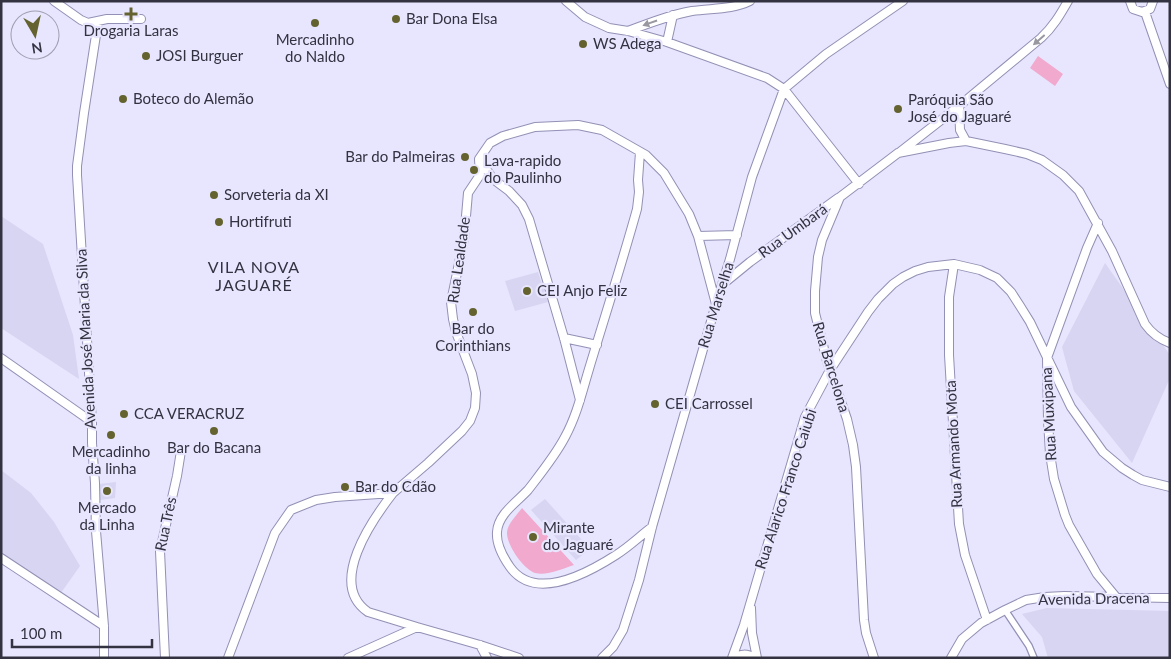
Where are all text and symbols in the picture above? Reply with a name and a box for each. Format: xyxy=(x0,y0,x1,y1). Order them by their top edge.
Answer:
marker: Drogaria Laras xyxy=(125,8,137,20)
place label: Bar Dona Elsa xyxy=(406,9,498,27)
north arrow xyxy=(10,10,60,60)
marker: Bar Dona Elsa xyxy=(390,13,402,25)
marker: Mercadinho do Naldo xyxy=(309,17,321,29)
one-way arrow xyxy=(643,20,658,27)
place label: Drogaria Laras xyxy=(84,21,178,39)
place label: Mercadinho do Naldo xyxy=(276,30,354,65)
place label: WS Adega xyxy=(593,34,662,52)
one-way arrow xyxy=(1034,34,1046,46)
marker: WS Adega xyxy=(577,38,589,50)
text: N xyxy=(30,39,44,58)
place label: JOSI Burguer xyxy=(156,46,244,64)
marker: JOSI Burguer xyxy=(140,50,152,62)
place label: Boteco do Alemão xyxy=(133,89,254,107)
place label: Paróquia São José do Jaguaré xyxy=(908,90,1011,125)
marker: Boteco do Alemão xyxy=(117,93,129,105)
marker: Paróquia São José do Jaguaré xyxy=(892,103,904,115)
place label: Bar do Palmeiras xyxy=(345,147,455,165)
marker: Bar do Palmeiras xyxy=(459,151,471,163)
place label: Lava-rapido do Paulinho xyxy=(484,151,562,186)
marker: Lava-rapido do Paulinho xyxy=(468,164,480,176)
place label: Sorveteria da XI xyxy=(224,185,329,203)
marker: Sorveteria da XI xyxy=(208,189,220,201)
street label: Rua Umbará xyxy=(755,199,830,261)
place label: Hortifruti xyxy=(229,212,292,230)
street label: Rua Lealdade xyxy=(443,215,473,304)
marker: Hortifruti xyxy=(213,216,225,228)
street label: Avenida José Maria da Silva xyxy=(71,248,99,430)
district label: VILA NOVA JAGUARÉ xyxy=(208,257,300,294)
street label: Rua Marselha xyxy=(693,259,737,350)
place label: CEI Anjo Feliz xyxy=(537,281,628,299)
marker: CEI Anjo Feliz xyxy=(521,285,533,297)
marker: Bar do Corinthians xyxy=(467,306,479,318)
place label: Bar do Corinthians xyxy=(435,319,511,354)
street label: Rua Barcelona xyxy=(810,319,854,414)
street label: Rua Muxipana xyxy=(1037,367,1059,461)
street label: Rua Armando Mota xyxy=(941,380,965,508)
place label: CEI Carrossel xyxy=(665,394,753,412)
marker: CEI Carrossel xyxy=(649,398,661,410)
place label: CCA VERACRUZ xyxy=(134,404,244,422)
street label: Rua Alarico Franco Caiubi xyxy=(751,406,820,571)
marker: CCA VERACRUZ xyxy=(118,408,130,420)
marker: Bar do Bacana xyxy=(208,425,220,437)
marker: Mercadinho da linha xyxy=(105,429,117,441)
place label: Bar do Bacana xyxy=(167,438,261,456)
place label: Mercadinho da linha xyxy=(72,442,150,477)
place label: Bar do Cdão xyxy=(355,477,436,495)
marker: Bar do Cdão xyxy=(339,481,351,493)
marker: Mercado da Linha xyxy=(101,485,113,497)
street label: Rua Três xyxy=(150,495,180,553)
place label: Mercado da Linha xyxy=(78,498,136,533)
place label: Mirante do Jaguaré xyxy=(543,518,614,553)
marker: Mirante do Jaguaré xyxy=(527,531,539,543)
street label: Avenida Dracena xyxy=(1038,588,1150,608)
scale bar xyxy=(12,616,152,648)
text: 100 m xyxy=(20,624,62,642)

